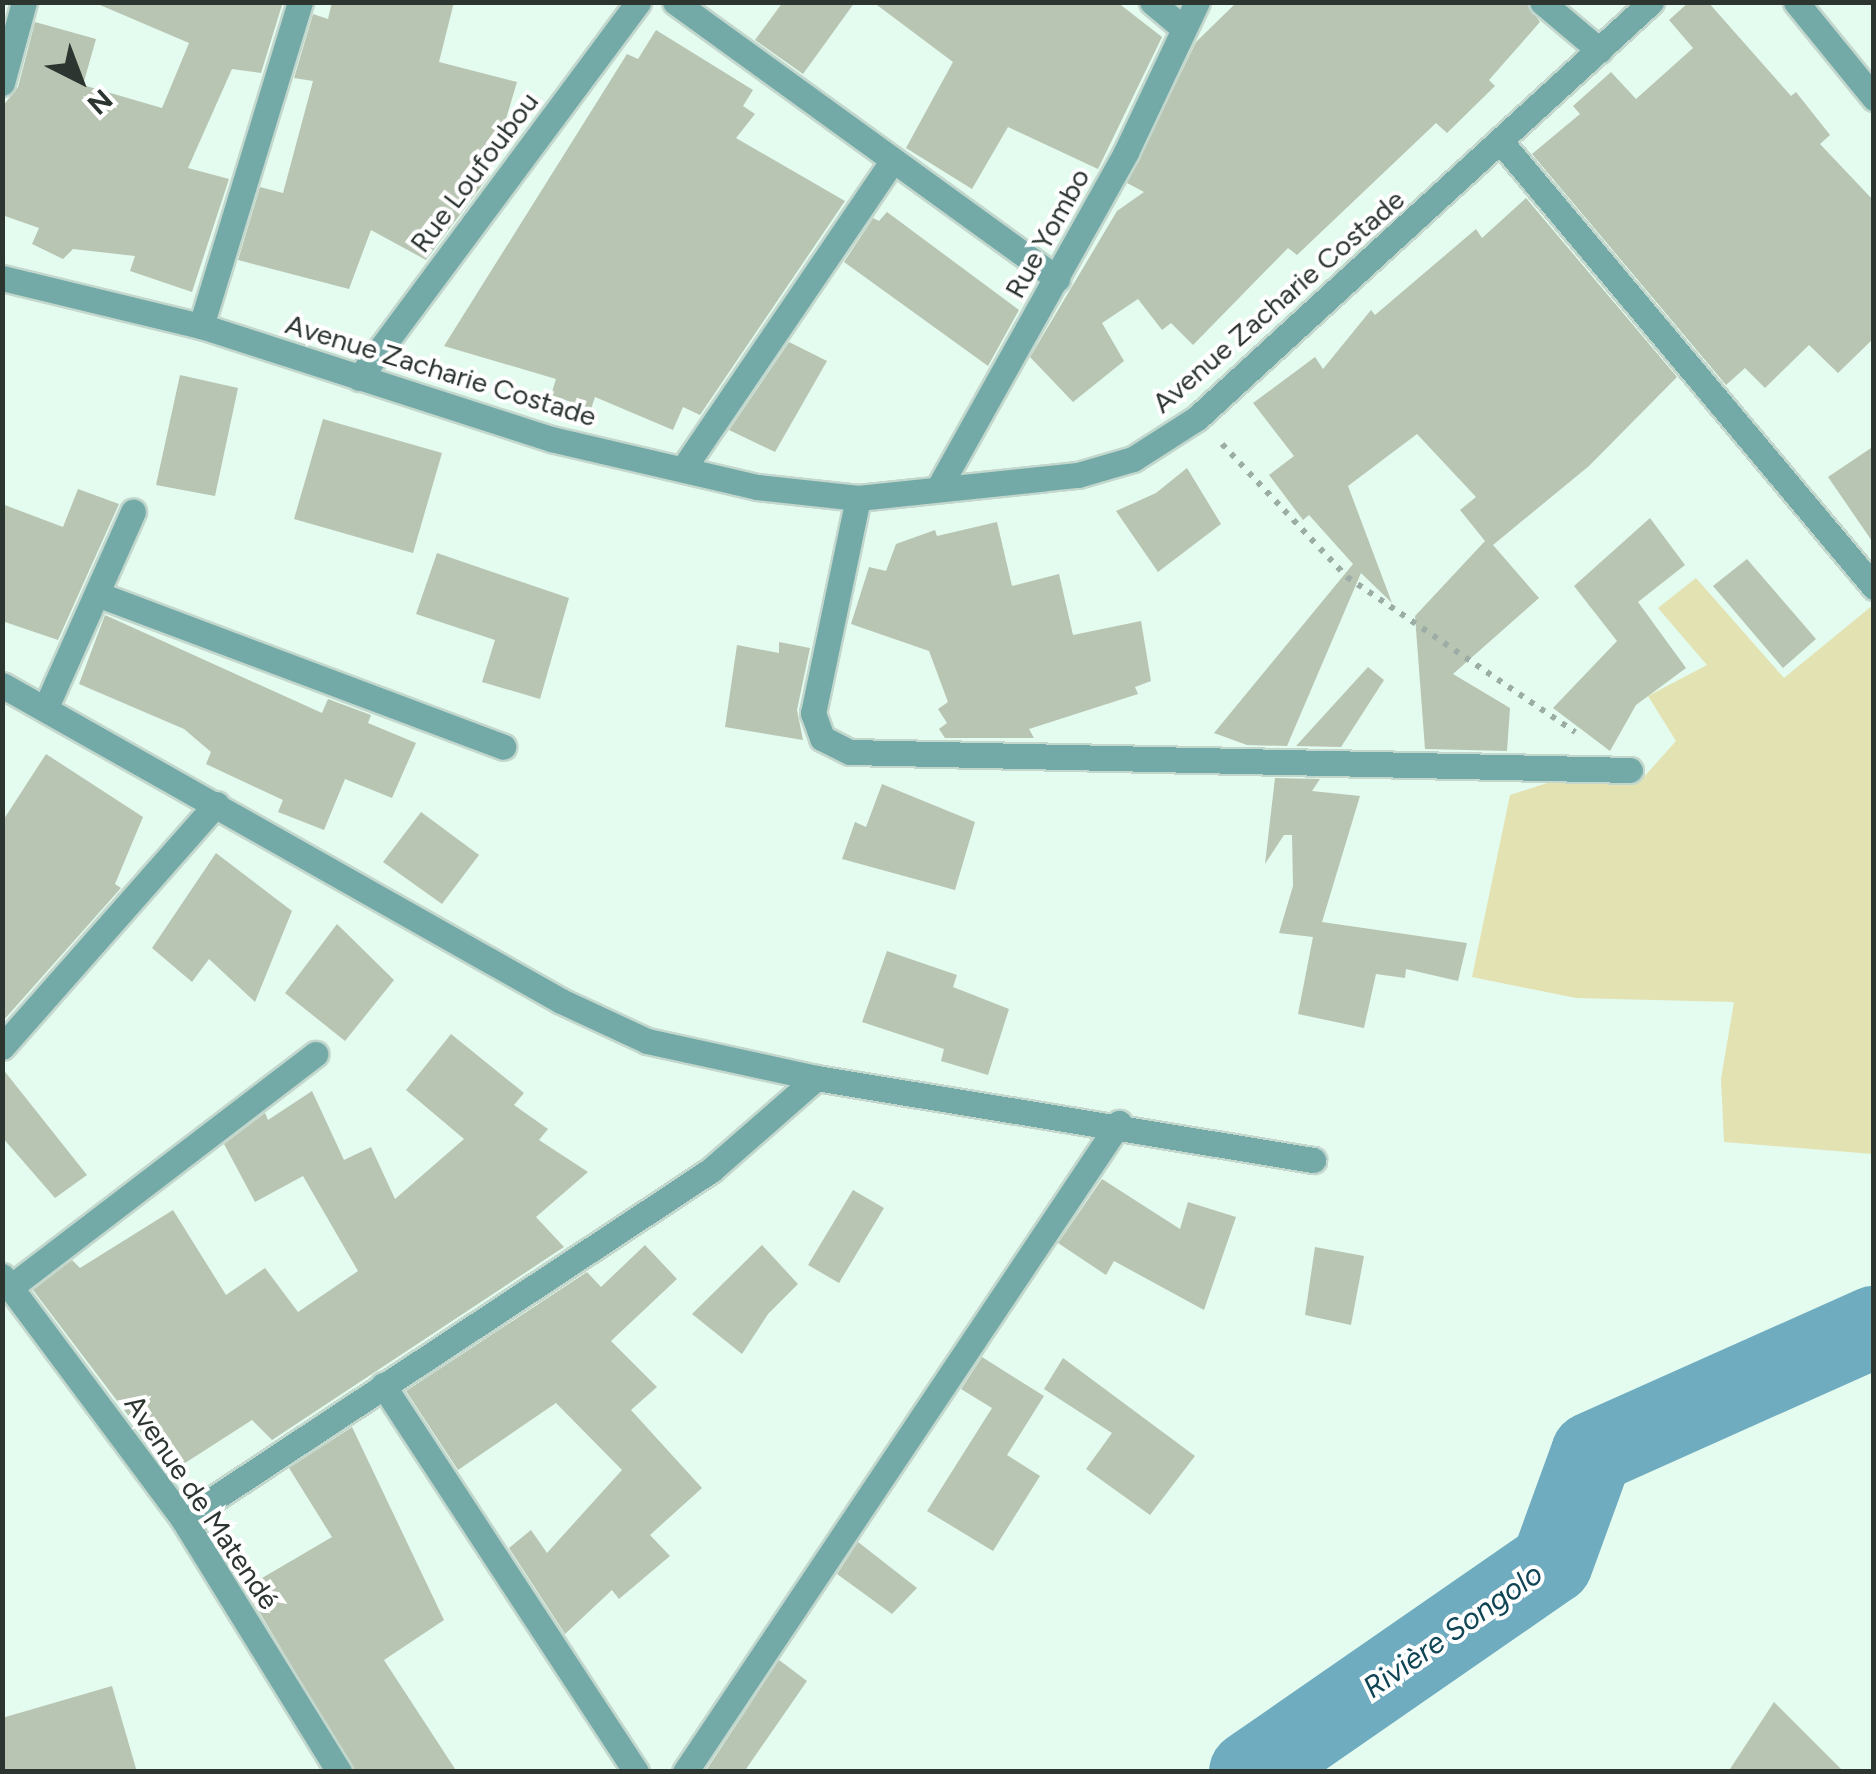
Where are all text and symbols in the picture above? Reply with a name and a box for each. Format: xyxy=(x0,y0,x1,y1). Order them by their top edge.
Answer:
north arrow xyxy=(30,30,130,130)
text: N xyxy=(81,82,119,122)
street label: Rue Loufoubou xyxy=(403,85,545,259)
street label: Rue Yombo xyxy=(998,162,1096,304)
street label: Avenue Zacharie Costade xyxy=(1145,182,1411,420)
street label: Avenue Zacharie Costade xyxy=(282,307,600,433)
street label: Avenue de Matendé xyxy=(118,1388,286,1616)
water label: Rivière Songolo xyxy=(1356,1556,1550,1706)

